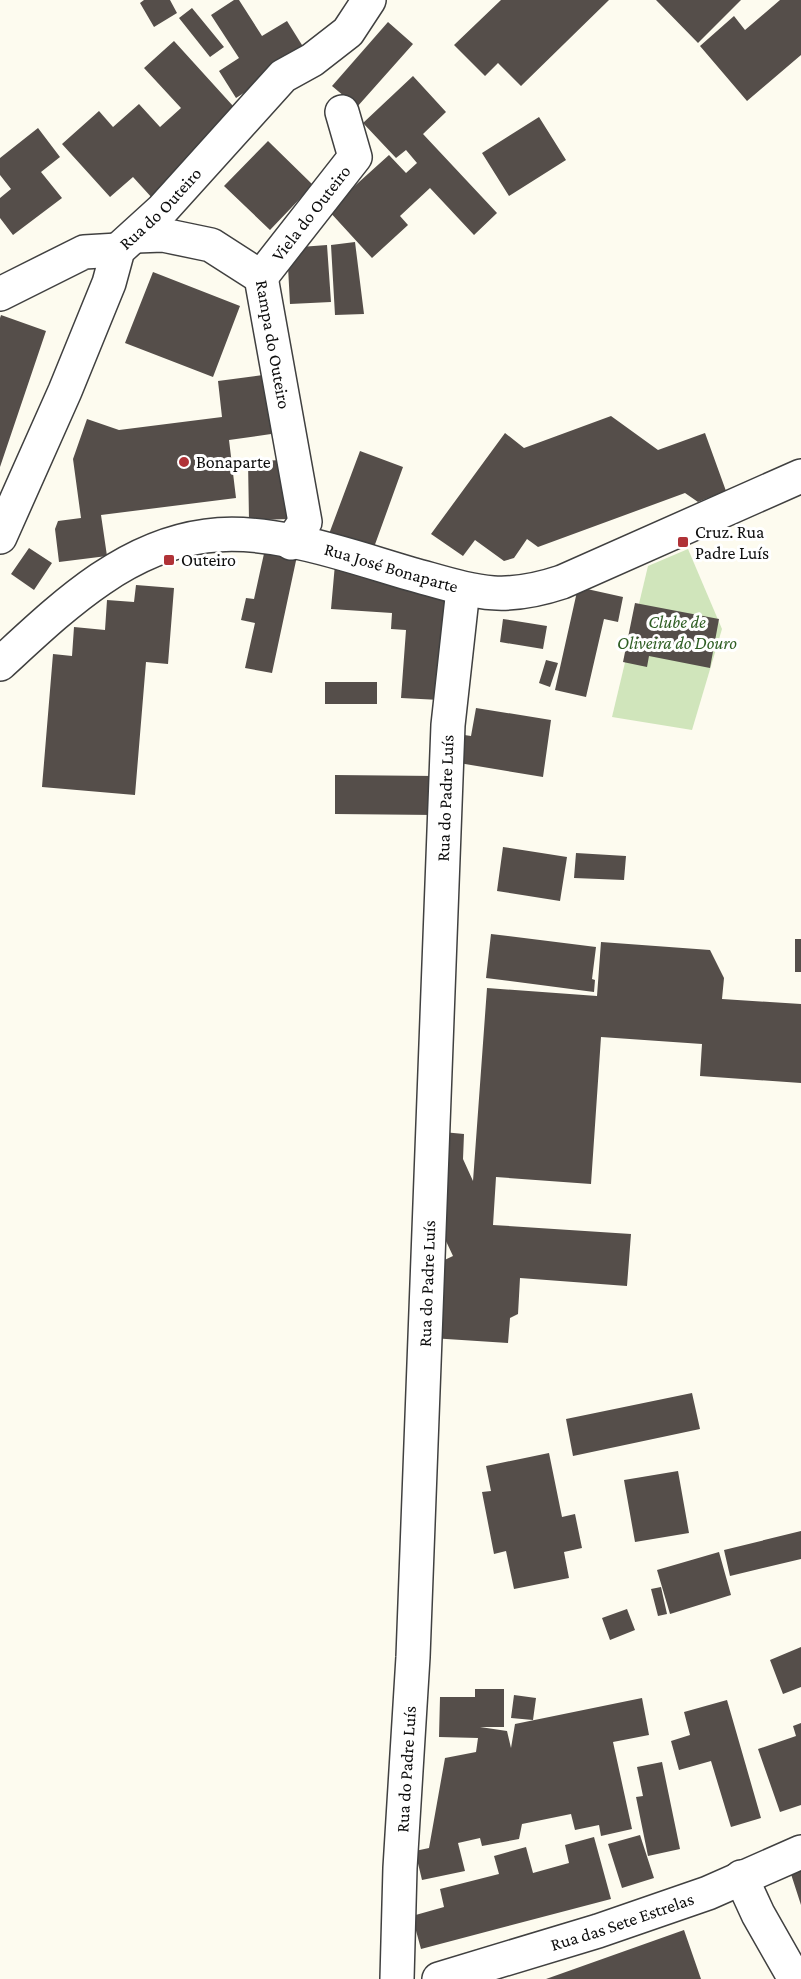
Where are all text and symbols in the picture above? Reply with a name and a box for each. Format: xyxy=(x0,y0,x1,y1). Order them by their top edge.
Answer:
street label: Viela do Outeiro xyxy=(267,161,355,265)
street label: Rua do Outeiro xyxy=(115,163,206,254)
street label: Rampa do Outeiro xyxy=(252,278,295,411)
place label: Bonaparte xyxy=(196,452,271,472)
marker: Bonaparte xyxy=(177,455,191,469)
place label: Cruz. Rua Padre Luís xyxy=(695,522,769,563)
marker: Cruz. Rua Padre Luís xyxy=(676,535,690,549)
street label: Rua José Bonaparte xyxy=(322,539,460,597)
place label: Outeiro xyxy=(181,550,236,570)
marker: Outeiro xyxy=(162,553,176,567)
park label: Clube de Oliveira do Douro xyxy=(617,612,737,653)
street label: Rua do Padre Luís xyxy=(433,734,458,862)
street label: Rua do Padre Luís xyxy=(415,1220,439,1348)
street label: Rua do Padre Luís xyxy=(392,1705,420,1833)
street label: Rua das Sete Estrelas xyxy=(548,1889,697,1955)

